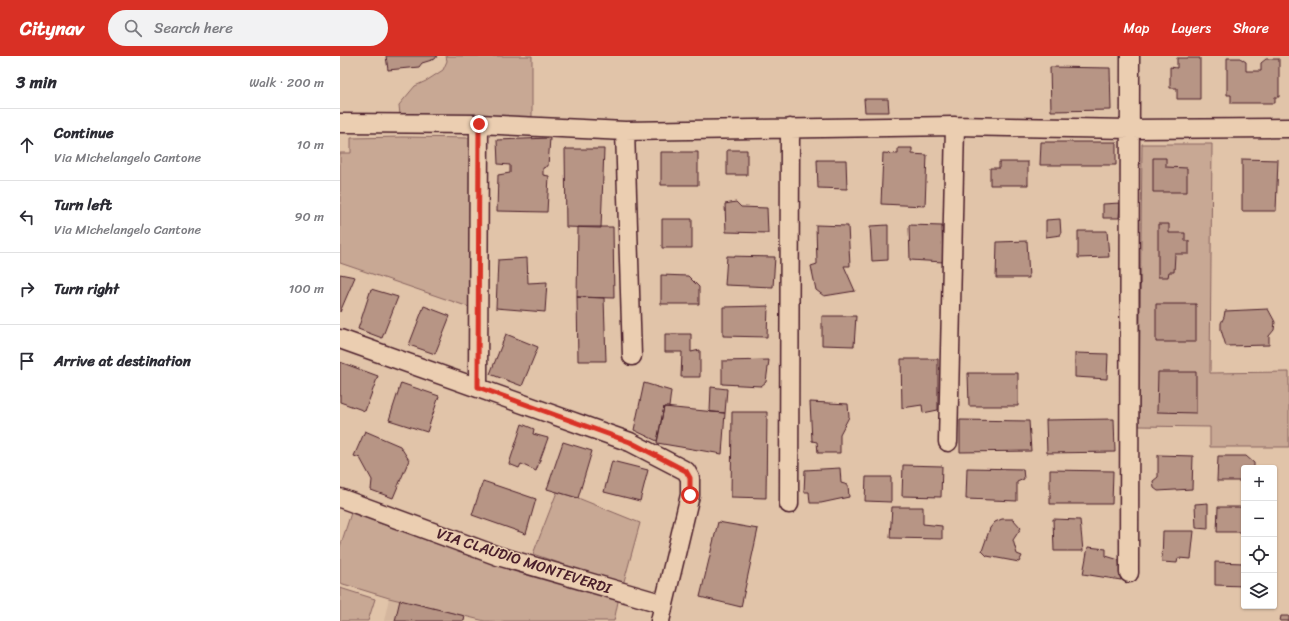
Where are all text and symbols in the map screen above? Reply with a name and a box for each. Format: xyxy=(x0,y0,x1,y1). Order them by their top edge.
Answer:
search box xyxy=(108,10,388,46)
text: Citynav xyxy=(20,12,84,45)
text: Search here xyxy=(154,15,233,41)
text: Map xyxy=(1124,16,1149,41)
text: Layers xyxy=(1171,16,1211,41)
text: Share xyxy=(1233,16,1269,41)
icon: search xyxy=(122,17,144,39)
text: 3 min xyxy=(16,67,57,97)
text: Walk · 200 m xyxy=(249,71,324,94)
route end xyxy=(470,115,488,133)
text: Continue xyxy=(54,120,114,146)
text: 10 m xyxy=(297,133,324,156)
icon: ahead xyxy=(16,134,38,156)
text: Via Michelangelo Cantone xyxy=(54,146,201,169)
text: Turn left xyxy=(54,192,112,218)
text: 90 m xyxy=(294,205,324,228)
icon: left xyxy=(16,206,38,228)
text: Via Michelangelo Cantone xyxy=(54,218,201,241)
text: Turn right xyxy=(54,276,119,302)
text: 100 m xyxy=(289,277,324,300)
icon: right xyxy=(16,278,38,300)
text: Arrive at destination xyxy=(54,348,191,374)
icon: arrive xyxy=(16,350,38,372)
map controls xyxy=(1241,465,1277,609)
button: + xyxy=(1241,465,1277,501)
route start xyxy=(681,486,699,504)
button: − xyxy=(1241,501,1277,537)
street label: VIA CLAUDIO MONTEVERDI xyxy=(433,520,616,602)
button: locate xyxy=(1241,537,1277,573)
button: layers xyxy=(1241,573,1277,609)

